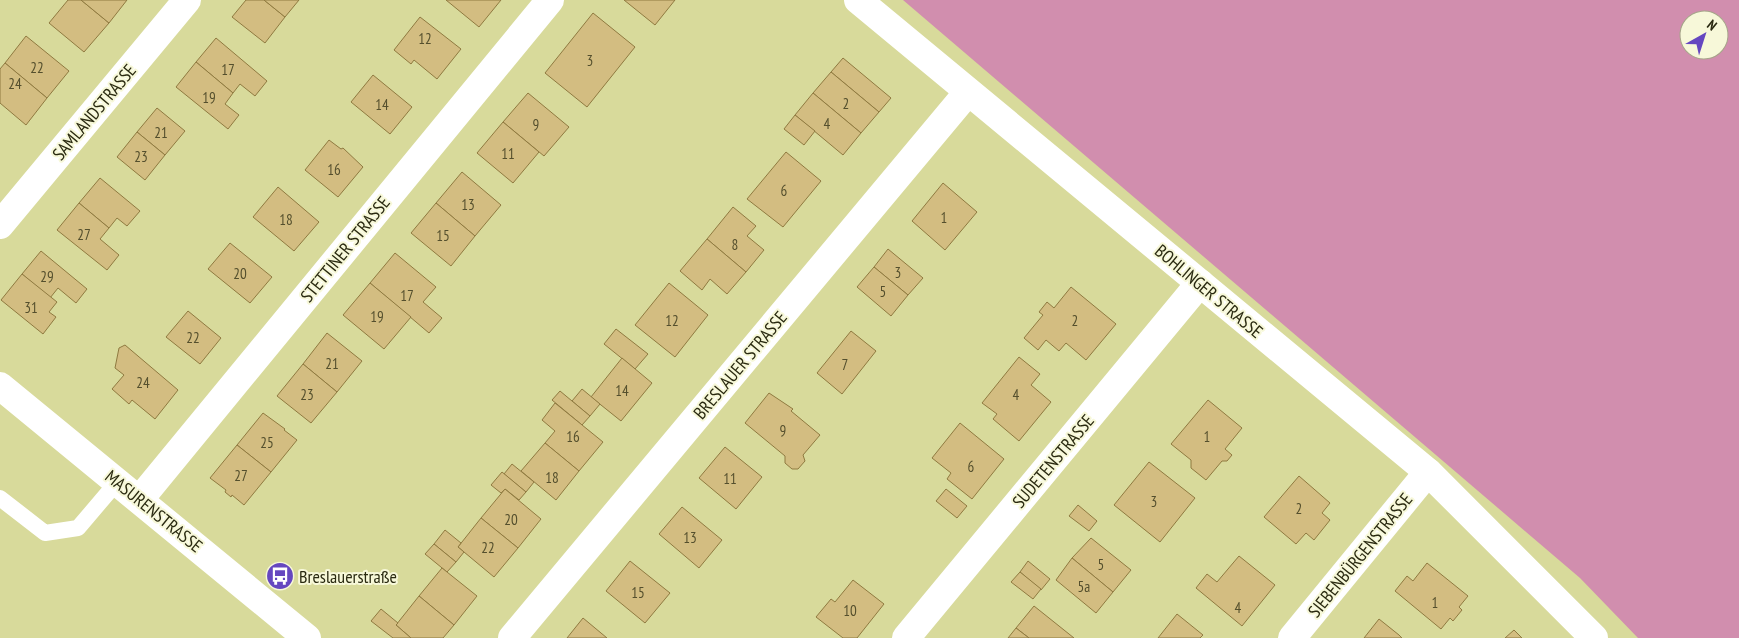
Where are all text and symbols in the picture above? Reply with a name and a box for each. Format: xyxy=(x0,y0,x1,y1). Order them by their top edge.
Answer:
north arrow xyxy=(1679,10,1729,60)
text: N xyxy=(1704,16,1721,34)
house number: 12 xyxy=(418,29,432,48)
house number: 3 xyxy=(587,51,593,70)
house number: 22 xyxy=(30,58,44,77)
street label: SAMLANDSTRASSE xyxy=(47,59,141,165)
house number: 17 xyxy=(221,60,235,79)
house number: 24 xyxy=(8,74,22,93)
house number: 19 xyxy=(202,88,216,107)
house number: 2 xyxy=(843,94,849,113)
house number: 14 xyxy=(375,95,389,114)
house number: 4 xyxy=(824,114,831,133)
house number: 9 xyxy=(533,115,539,134)
house number: 21 xyxy=(154,123,168,142)
house number: 11 xyxy=(501,144,515,163)
house number: 23 xyxy=(134,147,148,166)
house number: 16 xyxy=(327,160,341,179)
house number: 6 xyxy=(781,181,788,200)
street label: STETTINER STRASSE xyxy=(295,191,395,307)
house number: 13 xyxy=(461,195,475,214)
house number: 1 xyxy=(941,208,947,227)
house number: 18 xyxy=(279,210,293,229)
house number: 27 xyxy=(77,225,91,244)
house number: 15 xyxy=(436,226,450,245)
house number: 8 xyxy=(732,235,738,254)
street label: BOHLINGER STRASSE xyxy=(1150,239,1268,343)
house number: 3 xyxy=(895,263,901,282)
house number: 20 xyxy=(233,264,247,283)
house number: 29 xyxy=(40,267,54,286)
house number: 5 xyxy=(880,282,886,301)
house number: 17 xyxy=(400,286,414,305)
house number: 31 xyxy=(24,298,38,317)
street label: BRESLAUER STRASSE xyxy=(688,306,792,424)
house number: 19 xyxy=(370,307,384,326)
house number: 12 xyxy=(665,311,679,330)
house number: 2 xyxy=(1072,311,1078,330)
house number: 22 xyxy=(186,328,200,347)
house number: 21 xyxy=(325,354,339,373)
house number: 7 xyxy=(842,355,848,374)
house number: 24 xyxy=(136,373,150,392)
house number: 14 xyxy=(615,381,629,400)
house number: 23 xyxy=(300,385,314,404)
house number: 4 xyxy=(1013,385,1020,404)
street label: SUDETENSTRASSE xyxy=(1007,409,1099,513)
house number: 9 xyxy=(780,421,786,440)
house number: 16 xyxy=(566,427,580,446)
house number: 1 xyxy=(1204,427,1210,446)
house number: 25 xyxy=(260,433,274,452)
house number: 6 xyxy=(968,457,975,476)
street label: MASURENSTRASSE xyxy=(101,465,207,557)
house number: 27 xyxy=(234,466,248,485)
house number: 18 xyxy=(545,468,559,487)
house number: 11 xyxy=(723,469,737,488)
street label: SIEBENBÜRGENSTRASSE xyxy=(1303,488,1417,622)
house number: 3 xyxy=(1151,492,1157,511)
house number: 2 xyxy=(1296,499,1302,518)
house number: 20 xyxy=(504,510,518,529)
house number: 13 xyxy=(683,528,697,547)
house number: 22 xyxy=(481,538,495,557)
house number: 5 xyxy=(1098,555,1104,574)
bus stop icon: Breslauerstraße xyxy=(265,561,295,591)
place label: Breslauerstraße xyxy=(299,565,397,588)
house number: 5a xyxy=(1078,577,1090,596)
house number: 15 xyxy=(631,583,645,602)
house number: 1 xyxy=(1432,593,1438,612)
house number: 4 xyxy=(1235,598,1242,617)
house number: 10 xyxy=(843,601,857,620)

